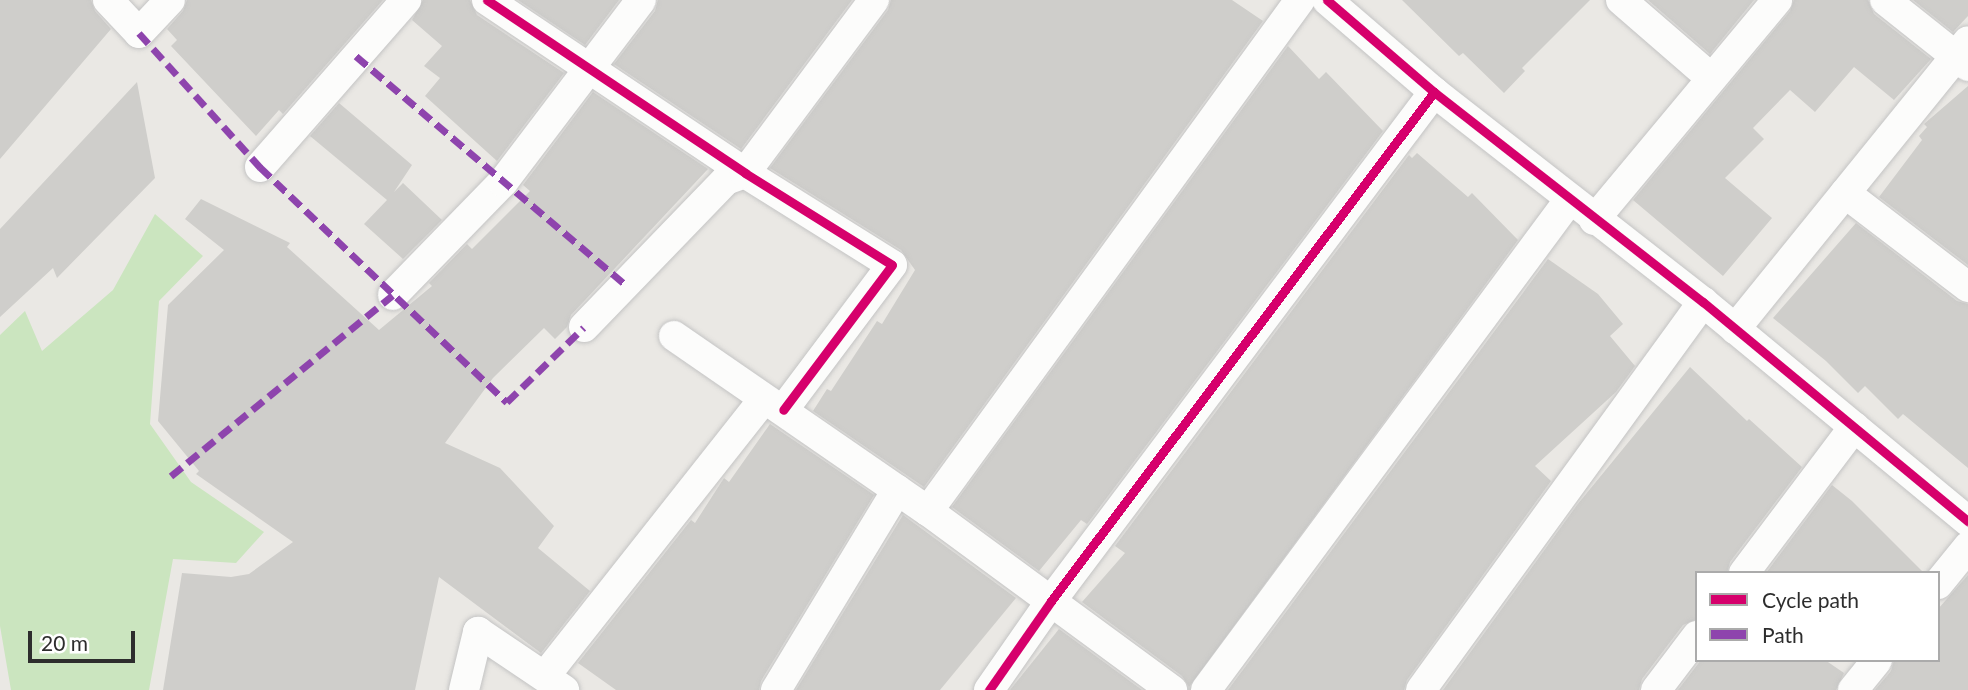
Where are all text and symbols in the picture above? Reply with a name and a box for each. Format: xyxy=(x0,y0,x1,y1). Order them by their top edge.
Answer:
legend xyxy=(1695,571,1940,662)
text: Cycle path xyxy=(1762,587,1859,612)
scale bar xyxy=(32,616,138,660)
text: Path xyxy=(1762,622,1804,647)
text: 20 m xyxy=(41,630,88,655)

